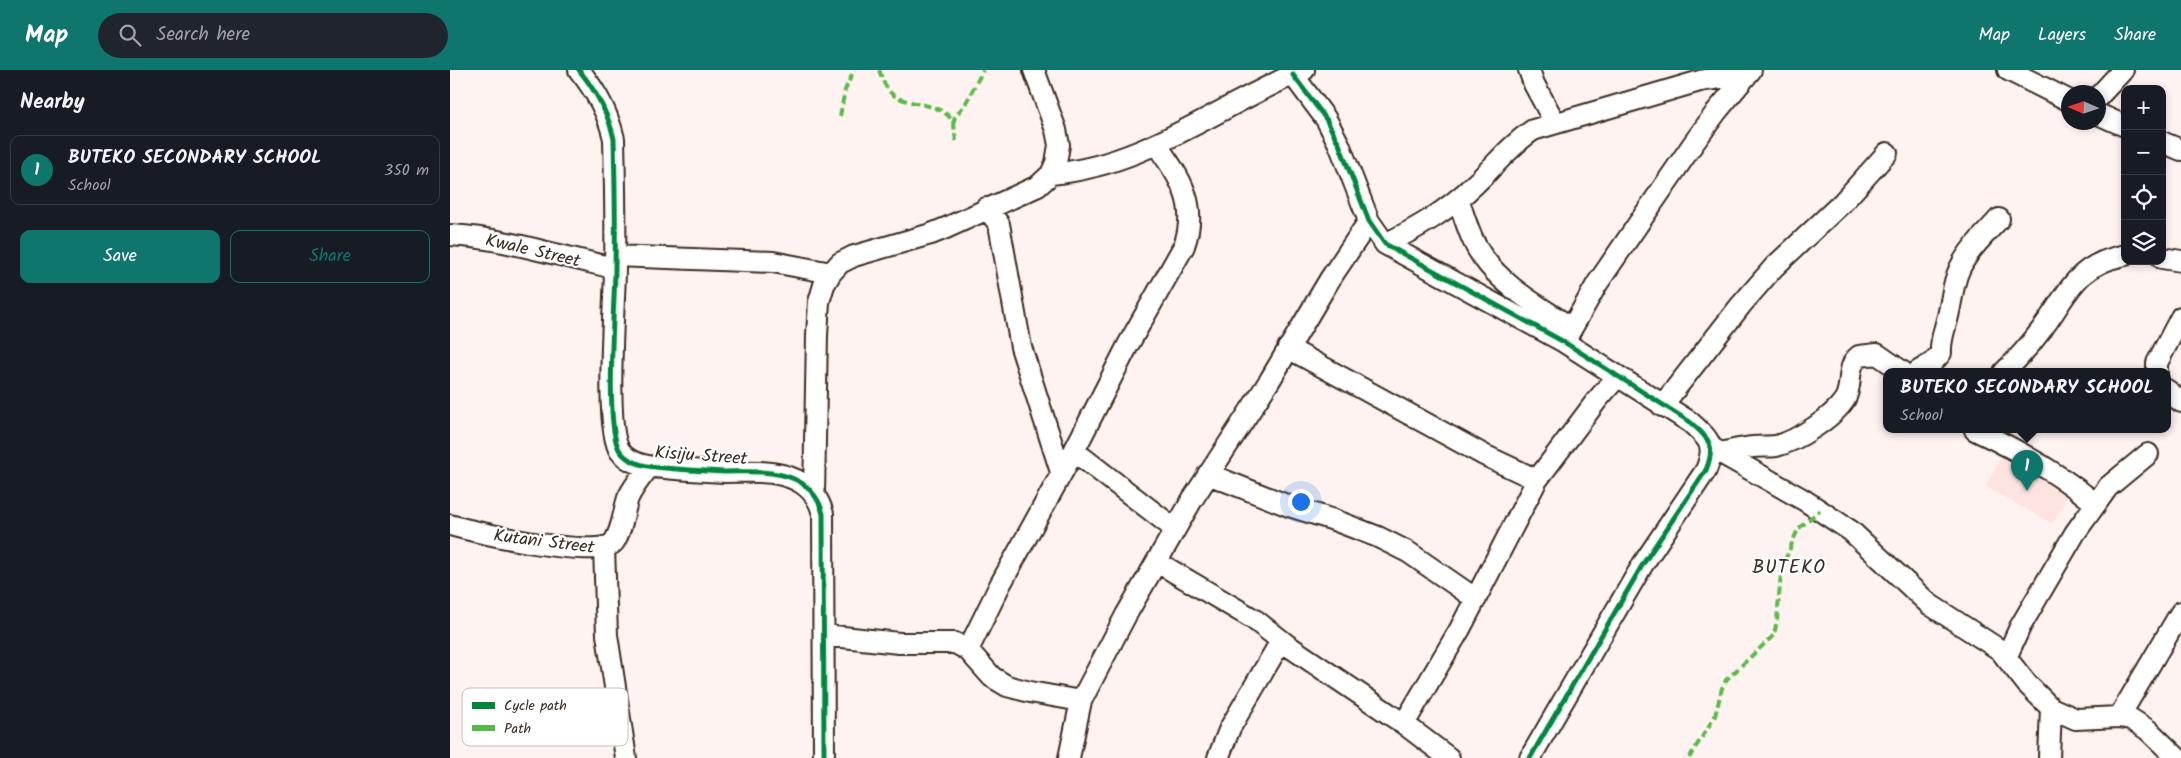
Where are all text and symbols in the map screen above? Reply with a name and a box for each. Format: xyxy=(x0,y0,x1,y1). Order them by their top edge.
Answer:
search box xyxy=(98,13,448,58)
text: Map xyxy=(25,16,68,55)
text: Search here xyxy=(156,20,250,50)
icon: search xyxy=(116,21,144,49)
text: Map xyxy=(1979,21,2010,50)
text: Layers xyxy=(2038,21,2086,50)
text: Share xyxy=(2114,21,2156,50)
north arrow xyxy=(2061,85,2106,130)
map controls xyxy=(2121,85,2166,265)
button: + xyxy=(2121,85,2166,130)
text: Nearby xyxy=(20,86,85,119)
button: − xyxy=(2121,130,2166,175)
text: BUTEKO SECONDARY SCHOOL xyxy=(68,143,321,173)
text: 1 xyxy=(35,158,39,183)
text: 350 m xyxy=(384,158,429,183)
text: School xyxy=(68,173,111,198)
button: locate xyxy=(2121,175,2166,220)
button: layers xyxy=(2121,220,2166,265)
street label: Kwale Street xyxy=(482,226,584,277)
button: Save xyxy=(20,230,220,283)
button: Share xyxy=(230,230,430,283)
popup xyxy=(1883,368,2171,433)
text: BUTEKO SECONDARY SCHOOL xyxy=(1900,373,2154,403)
text: School xyxy=(1900,403,1943,428)
street label: Kisiju Street xyxy=(654,439,749,474)
pin: 1 xyxy=(2011,450,2043,491)
your location xyxy=(1288,489,1314,515)
street label: Kutani Street xyxy=(492,522,597,563)
district label: BUTEKO xyxy=(1752,553,1826,583)
legend xyxy=(462,688,628,746)
text: Cycle path xyxy=(504,695,567,717)
text: Path xyxy=(504,718,531,740)

